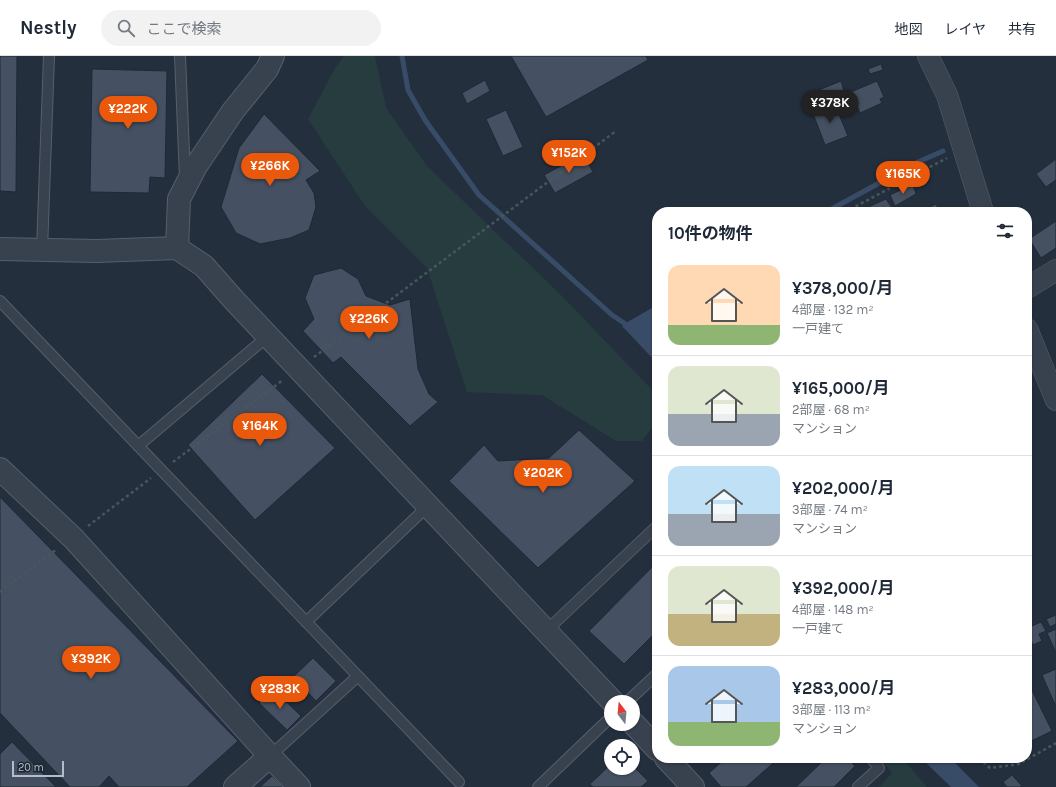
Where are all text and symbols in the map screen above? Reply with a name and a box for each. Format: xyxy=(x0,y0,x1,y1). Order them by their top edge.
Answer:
search box xyxy=(101,10,381,46)
text: Nestly xyxy=(20,17,77,39)
icon: search xyxy=(115,17,137,39)
text: ここで検索 xyxy=(147,20,222,38)
text: 地図 xyxy=(894,21,922,38)
text: レイヤ xyxy=(944,21,986,38)
text: 共有 xyxy=(1008,21,1036,38)
pin: ¥378K xyxy=(802,90,858,124)
text: ¥378K xyxy=(810,95,850,110)
pin: ¥222K xyxy=(100,96,156,130)
text: ¥222K xyxy=(108,101,148,116)
pin: ¥152K xyxy=(541,140,597,174)
text: ¥152K xyxy=(551,145,587,160)
pin: ¥266K xyxy=(242,153,298,187)
text: ¥266K xyxy=(250,158,290,173)
pin: ¥165K xyxy=(875,161,931,195)
text: ¥165K xyxy=(885,166,921,181)
icon: filters xyxy=(994,220,1016,242)
text: 10件の物件 xyxy=(668,223,753,243)
text: ¥378,000/月 xyxy=(792,278,894,298)
icon: home xyxy=(700,281,748,329)
text: 4部屋 · 132 m² xyxy=(792,302,874,317)
pin: ¥226K xyxy=(341,306,397,340)
text: ¥226K xyxy=(349,311,389,326)
text: 一戸建て xyxy=(792,321,844,336)
text: ¥165,000/月 xyxy=(792,378,890,398)
icon: home xyxy=(700,382,748,430)
text: 2部屋 · 68 m² xyxy=(792,402,870,417)
pin: ¥164K xyxy=(232,413,288,447)
text: ¥164K xyxy=(242,418,278,433)
text: マンション xyxy=(792,421,857,436)
pin: ¥202K xyxy=(515,460,571,494)
text: ¥202K xyxy=(523,465,563,480)
text: ¥202,000/月 xyxy=(792,478,895,498)
icon: home xyxy=(700,482,748,530)
text: 3部屋 · 74 m² xyxy=(792,502,868,517)
text: マンション xyxy=(792,521,857,536)
text: ¥392,000/月 xyxy=(792,578,895,598)
icon: home xyxy=(700,582,748,630)
text: 4部屋 · 148 m² xyxy=(792,602,874,617)
text: 一戸建て xyxy=(792,621,844,636)
pin: ¥392K xyxy=(63,646,119,680)
text: ¥392K xyxy=(71,651,111,666)
pin: ¥283K xyxy=(252,676,308,710)
text: ¥283,000/月 xyxy=(792,678,895,698)
text: ¥283K xyxy=(260,681,300,696)
icon: home xyxy=(700,682,748,730)
north arrow xyxy=(604,695,640,731)
map controls xyxy=(604,695,640,775)
text: 3部屋 · 113 m² xyxy=(792,702,871,717)
text: マンション xyxy=(792,721,857,736)
button: locate xyxy=(604,739,640,775)
scale bar xyxy=(12,759,64,778)
text: 20 m xyxy=(18,761,44,774)

